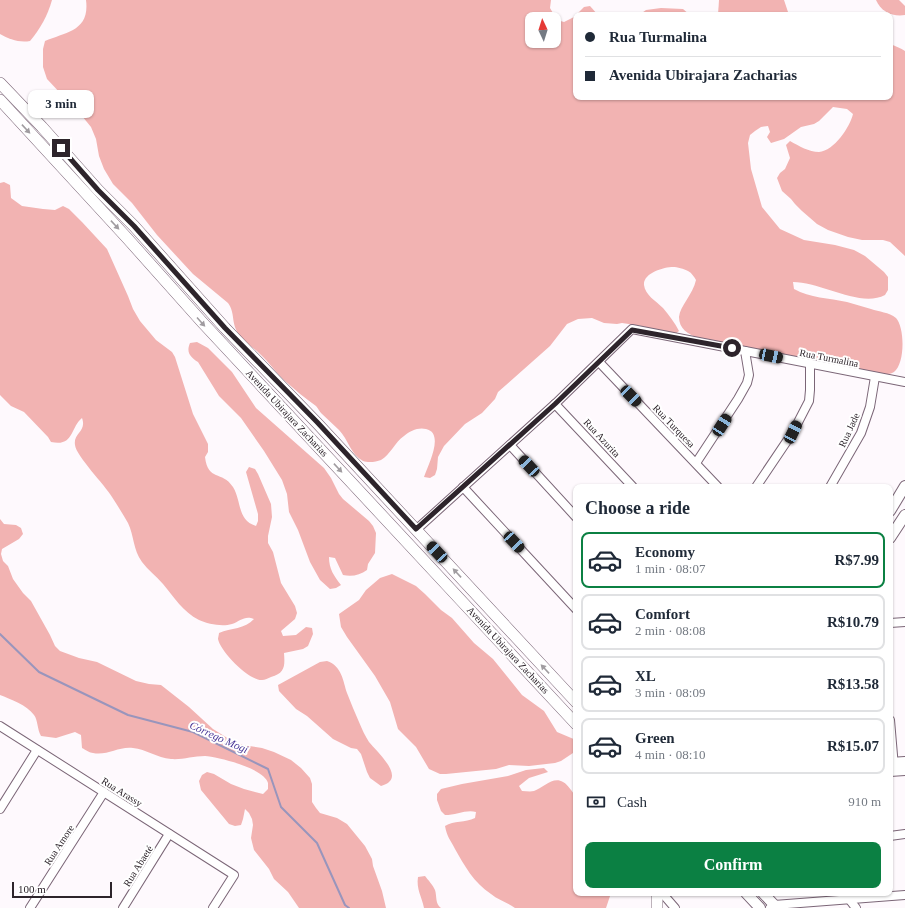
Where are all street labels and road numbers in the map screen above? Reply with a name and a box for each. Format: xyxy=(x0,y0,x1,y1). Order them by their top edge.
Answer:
street label: Rua Turmalina xyxy=(799,347,860,369)
street label: Avenida Ubirajara Zacharias xyxy=(244,367,330,459)
street label: Rua Turquesa xyxy=(651,402,698,450)
street label: Rua Jade xyxy=(836,411,862,449)
street label: Rua Azurita xyxy=(582,417,623,460)
street label: Avenida Ubirajara Zacharias xyxy=(465,604,551,696)
street label: Rua Arassy xyxy=(100,775,144,809)
street label: Rua Amore xyxy=(42,822,76,867)
street label: Rua Abaeté xyxy=(121,843,155,889)

